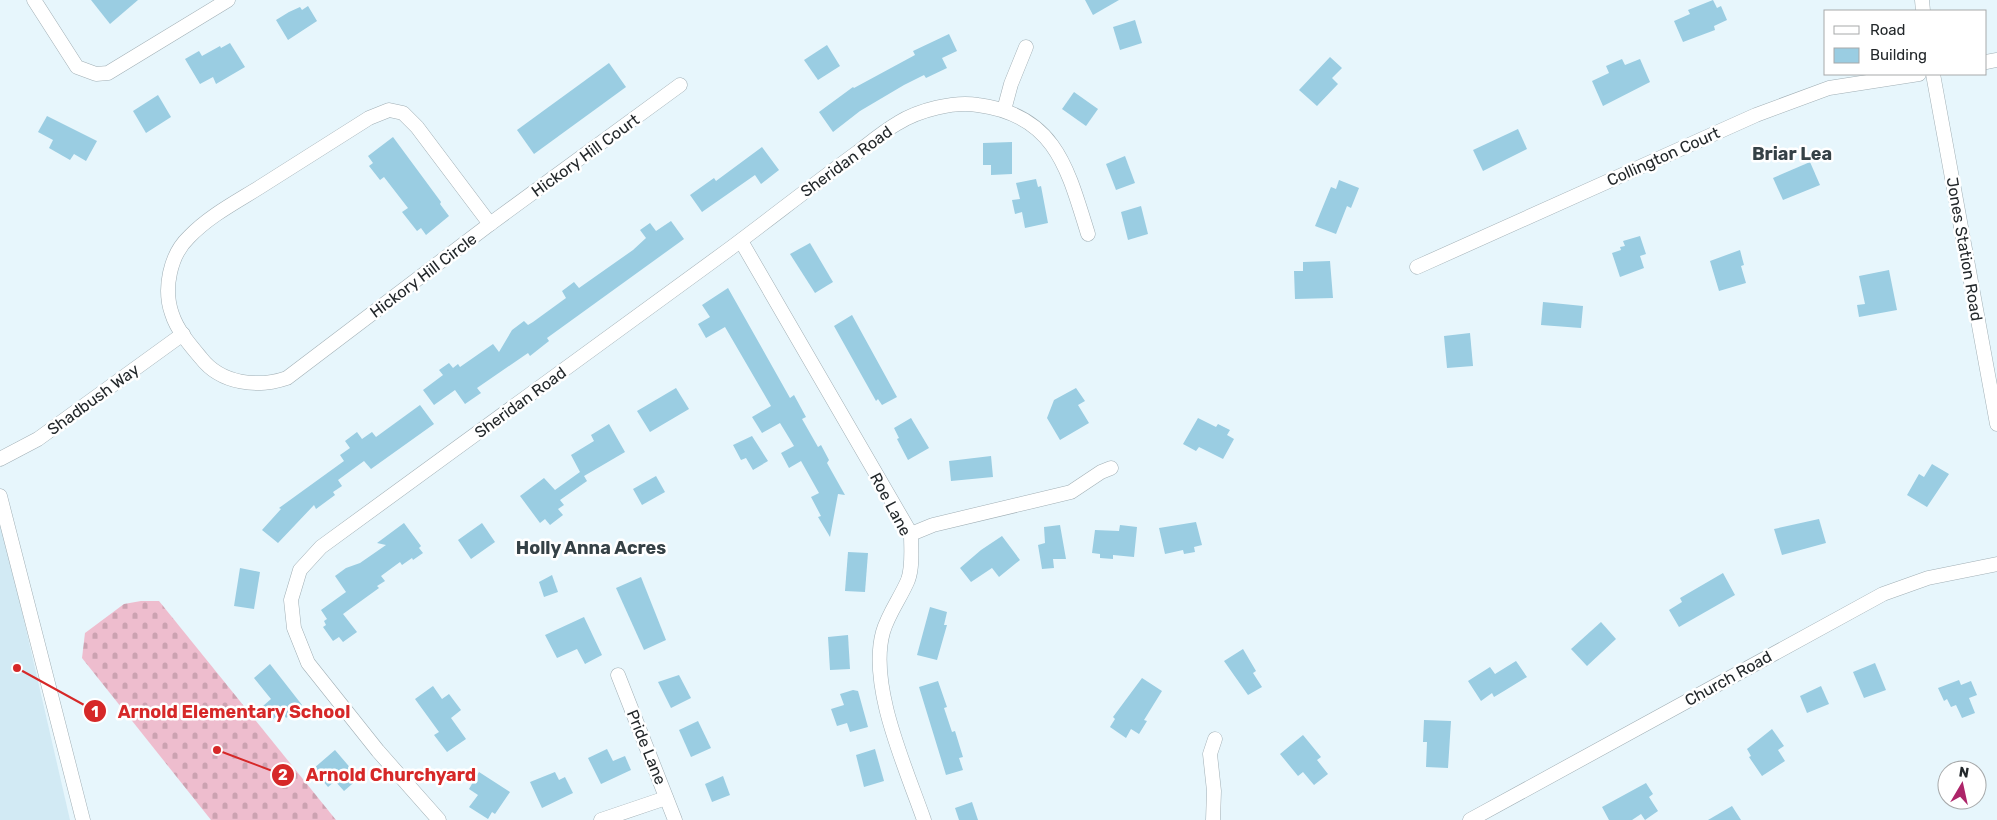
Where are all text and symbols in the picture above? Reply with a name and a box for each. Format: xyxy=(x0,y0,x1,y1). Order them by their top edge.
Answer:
legend xyxy=(1824,10,1987,75)
text: Road xyxy=(1870,21,1906,39)
text: Building xyxy=(1870,46,1927,64)
street label: Hickory Hill Court xyxy=(528,110,643,201)
street label: Sheridan Road xyxy=(797,122,896,201)
street label: Collington Court xyxy=(1604,123,1723,190)
district label: Briar Lea xyxy=(1752,143,1832,165)
street label: Jones Station Road xyxy=(1942,176,1987,323)
street label: Hickory Hill Circle xyxy=(366,229,480,322)
street label: Shadbush Way xyxy=(44,360,143,439)
street label: Sheridan Road xyxy=(471,363,570,442)
street label: Roe Lane xyxy=(866,469,915,539)
district label: Holly Anna Acres xyxy=(516,537,666,559)
street label: Church Road xyxy=(1681,647,1775,710)
callout: Arnold Elementary School xyxy=(82,695,361,728)
text: Arnold Elementary School xyxy=(118,701,350,723)
text: 1 xyxy=(91,703,99,721)
street label: Pride Lane xyxy=(623,707,670,787)
callout: Arnold Churchyard xyxy=(271,758,486,791)
north arrow xyxy=(1937,760,1987,810)
text: N xyxy=(1958,763,1970,782)
text: Arnold Churchyard xyxy=(306,764,476,786)
text: 2 xyxy=(278,766,288,784)

